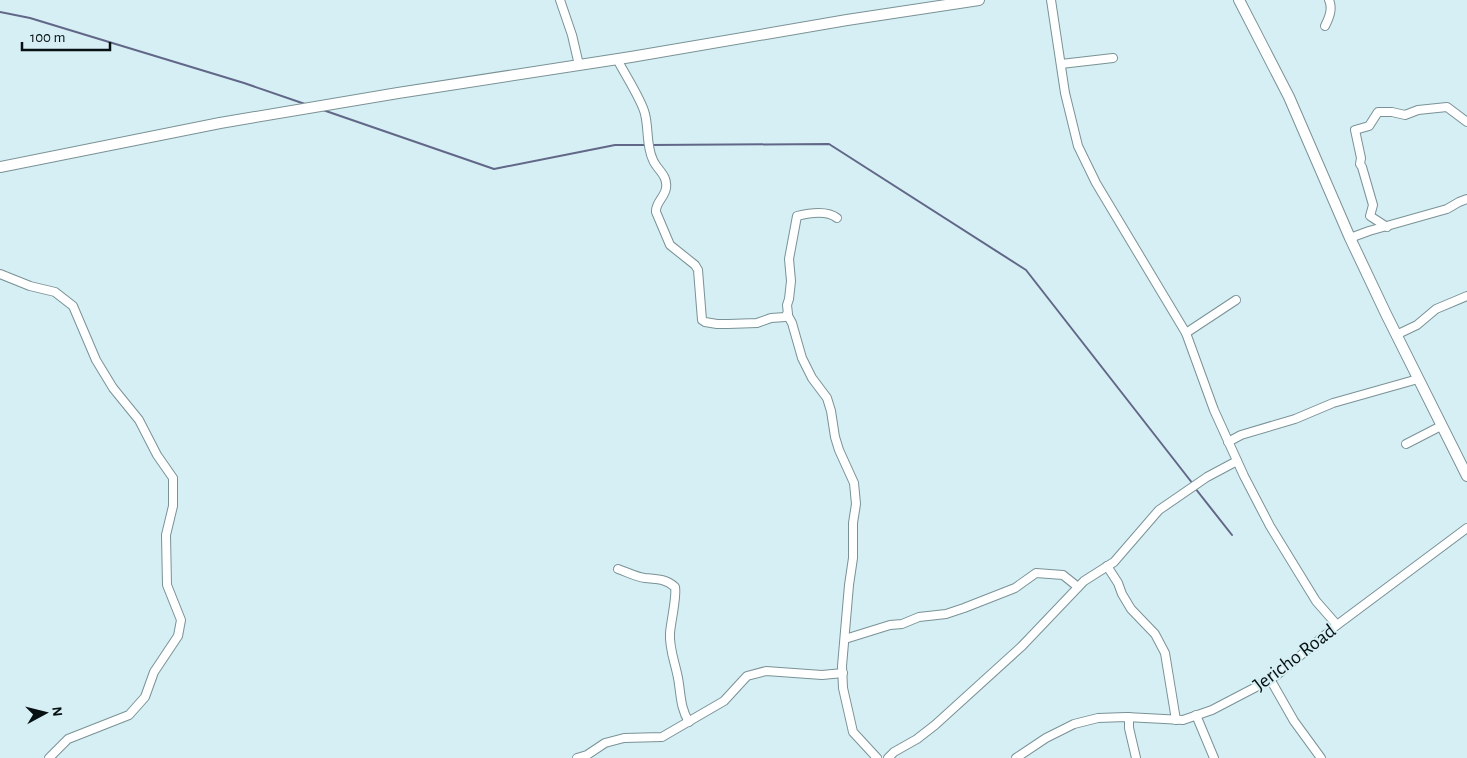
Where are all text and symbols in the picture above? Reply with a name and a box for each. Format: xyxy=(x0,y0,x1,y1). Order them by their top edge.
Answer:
scale bar xyxy=(22,20,110,52)
text: 100 m xyxy=(30,30,65,45)
street label: Jericho Road xyxy=(1250,621,1339,695)
north arrow xyxy=(20,688,70,738)
text: N xyxy=(49,706,64,717)

